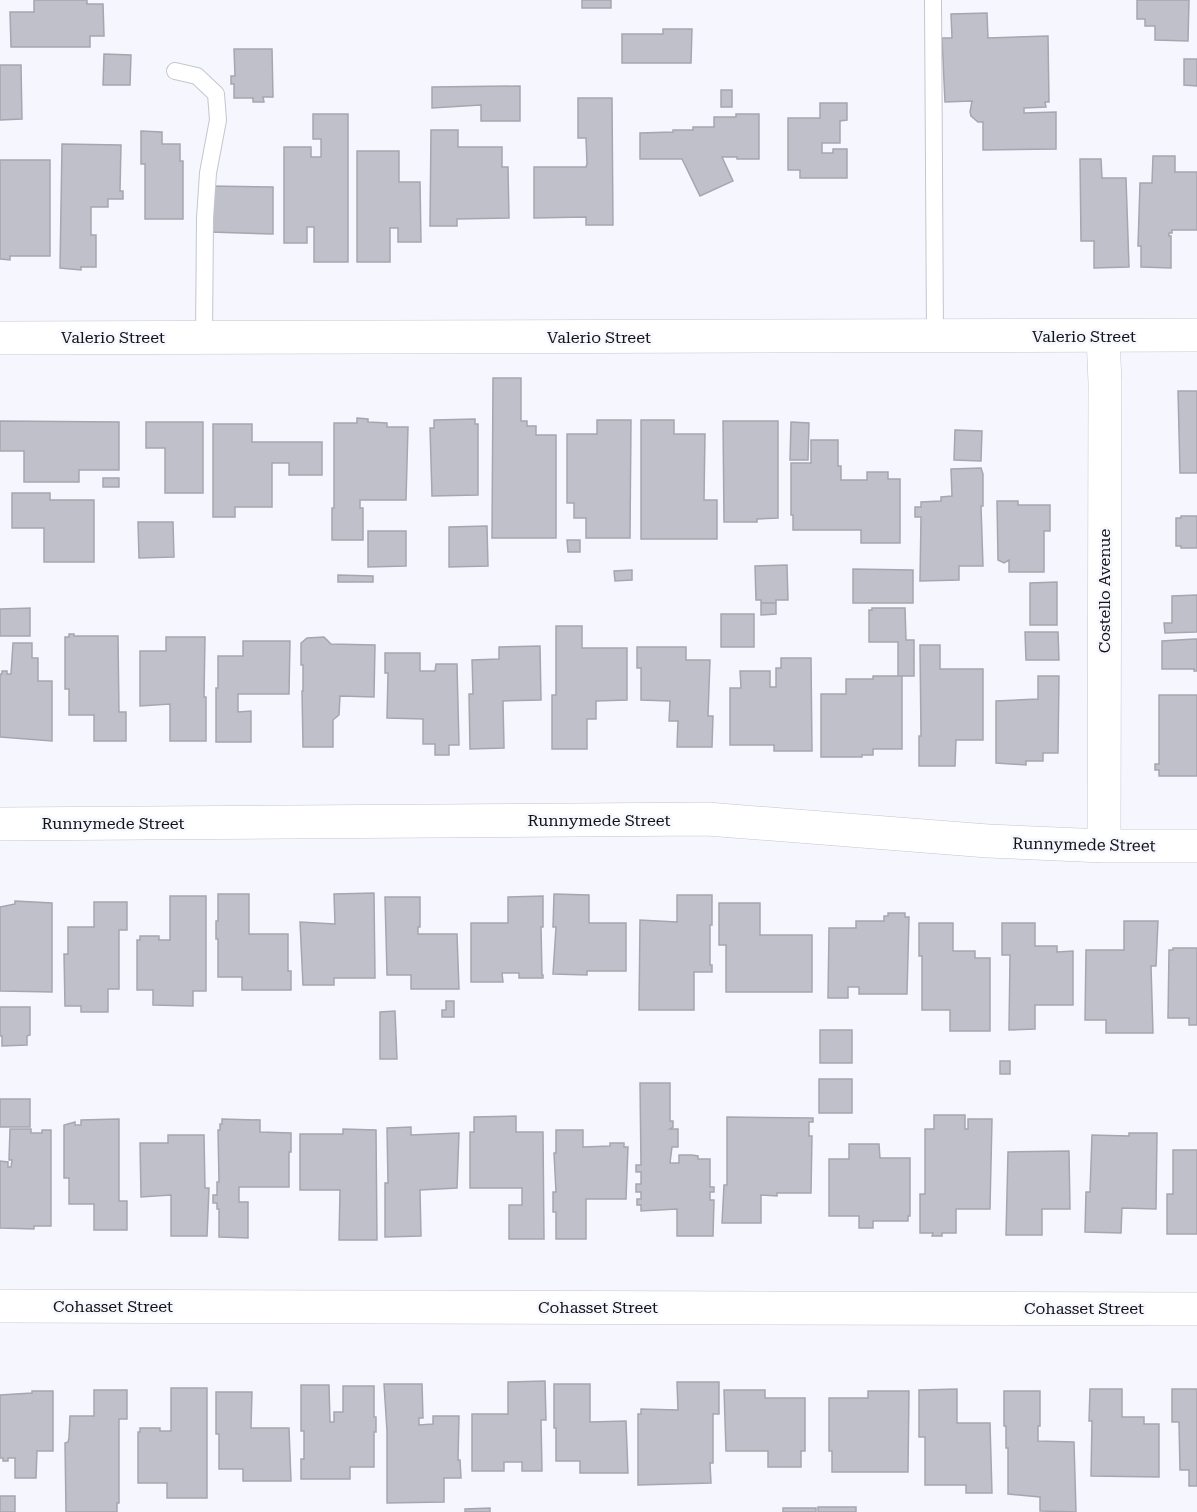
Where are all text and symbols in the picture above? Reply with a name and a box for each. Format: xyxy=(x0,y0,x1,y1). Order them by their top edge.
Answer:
street label: Valerio Street xyxy=(1032,327,1136,346)
street label: Valerio Street xyxy=(61,328,165,347)
street label: Valerio Street xyxy=(547,328,651,347)
street label: Costello Avenue xyxy=(1095,529,1114,653)
street label: Runnymede Street xyxy=(527,811,671,830)
street label: Runnymede Street xyxy=(41,814,185,833)
street label: Runnymede Street xyxy=(1012,834,1156,855)
street label: Cohasset Street xyxy=(53,1297,173,1316)
street label: Cohasset Street xyxy=(538,1298,658,1317)
street label: Cohasset Street xyxy=(1024,1299,1144,1318)

